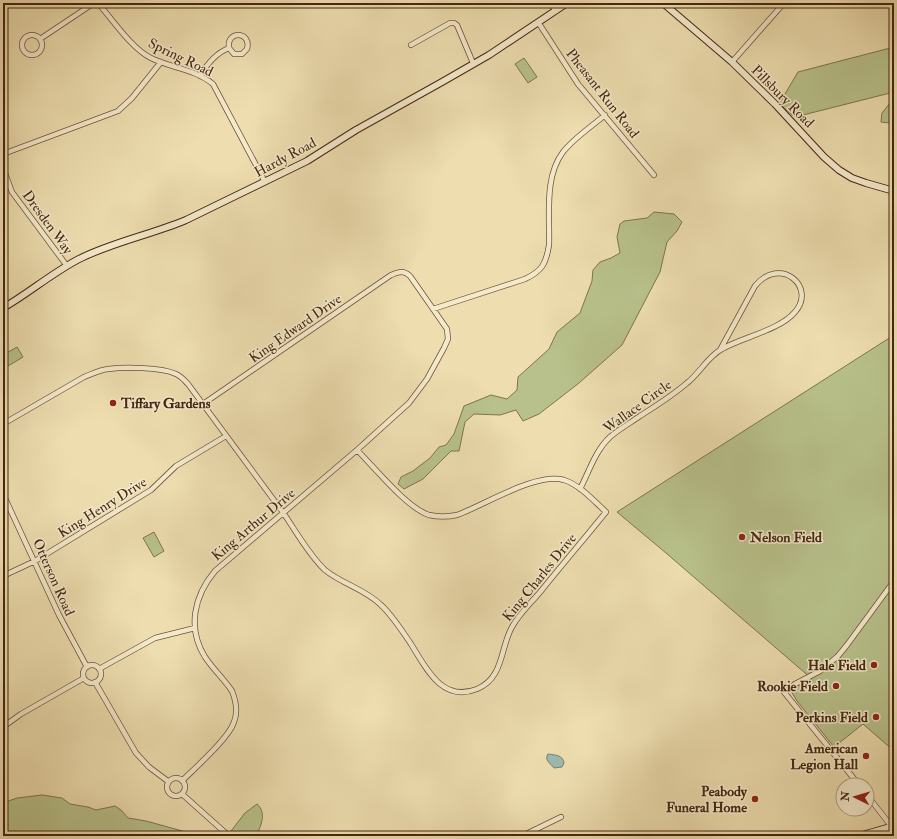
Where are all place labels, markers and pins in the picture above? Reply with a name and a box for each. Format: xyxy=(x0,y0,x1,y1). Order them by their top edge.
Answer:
place label: Tiffary Gardens xyxy=(120,395,211,413)
marker: Tiffary Gardens xyxy=(108,398,118,408)
place label: Nelson Field xyxy=(749,529,822,546)
marker: Nelson Field xyxy=(737,532,747,542)
place label: Hale Field xyxy=(808,657,866,674)
marker: Hale Field xyxy=(869,660,879,670)
place label: Rookie Field xyxy=(757,678,828,695)
marker: Rookie Field xyxy=(831,681,841,691)
place label: Perkins Field xyxy=(795,709,868,726)
marker: Perkins Field xyxy=(871,712,881,722)
place label: American Legion Hall xyxy=(790,740,859,774)
marker: American Legion Hall xyxy=(861,751,871,761)
place label: Peabody Funeral Home xyxy=(666,783,748,816)
marker: Peabody Funeral Home xyxy=(750,794,760,804)

